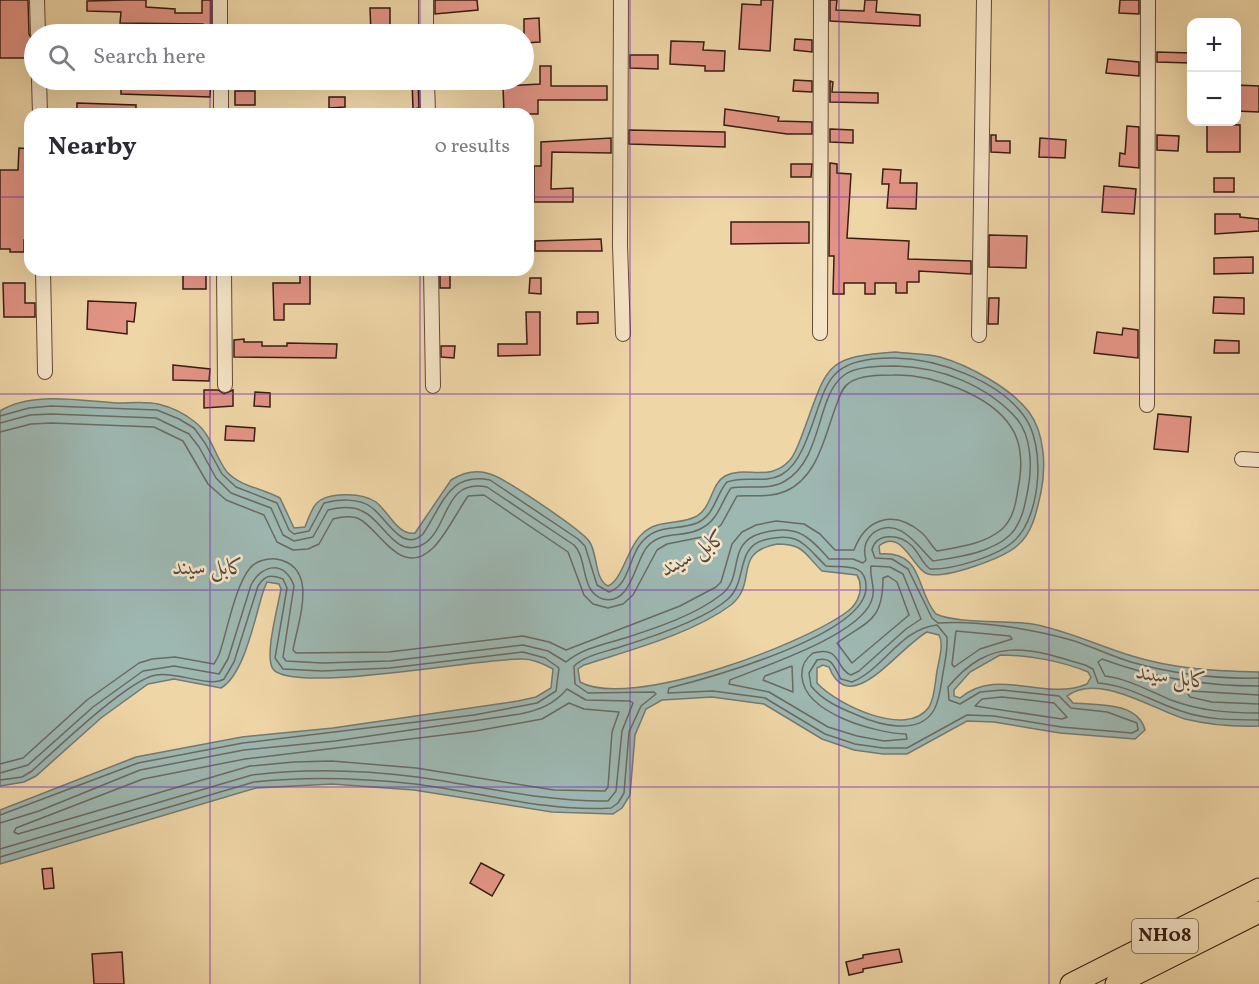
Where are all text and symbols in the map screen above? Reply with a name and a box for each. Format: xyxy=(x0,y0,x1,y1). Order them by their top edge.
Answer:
map controls xyxy=(1187,18,1241,126)
button: + xyxy=(1187,18,1241,72)
search box xyxy=(24,24,534,90)
icon: search xyxy=(45,41,78,74)
text: Search here xyxy=(93,42,206,73)
button: − xyxy=(1187,72,1241,126)
text: Nearby xyxy=(48,129,137,165)
text: 0 results xyxy=(435,133,510,161)
water label: کابل سيند xyxy=(655,522,733,586)
water label: کابل سيند xyxy=(173,553,245,584)
water label: کابل سيند xyxy=(1134,658,1210,698)
road number: NH08 xyxy=(1132,919,1198,953)

